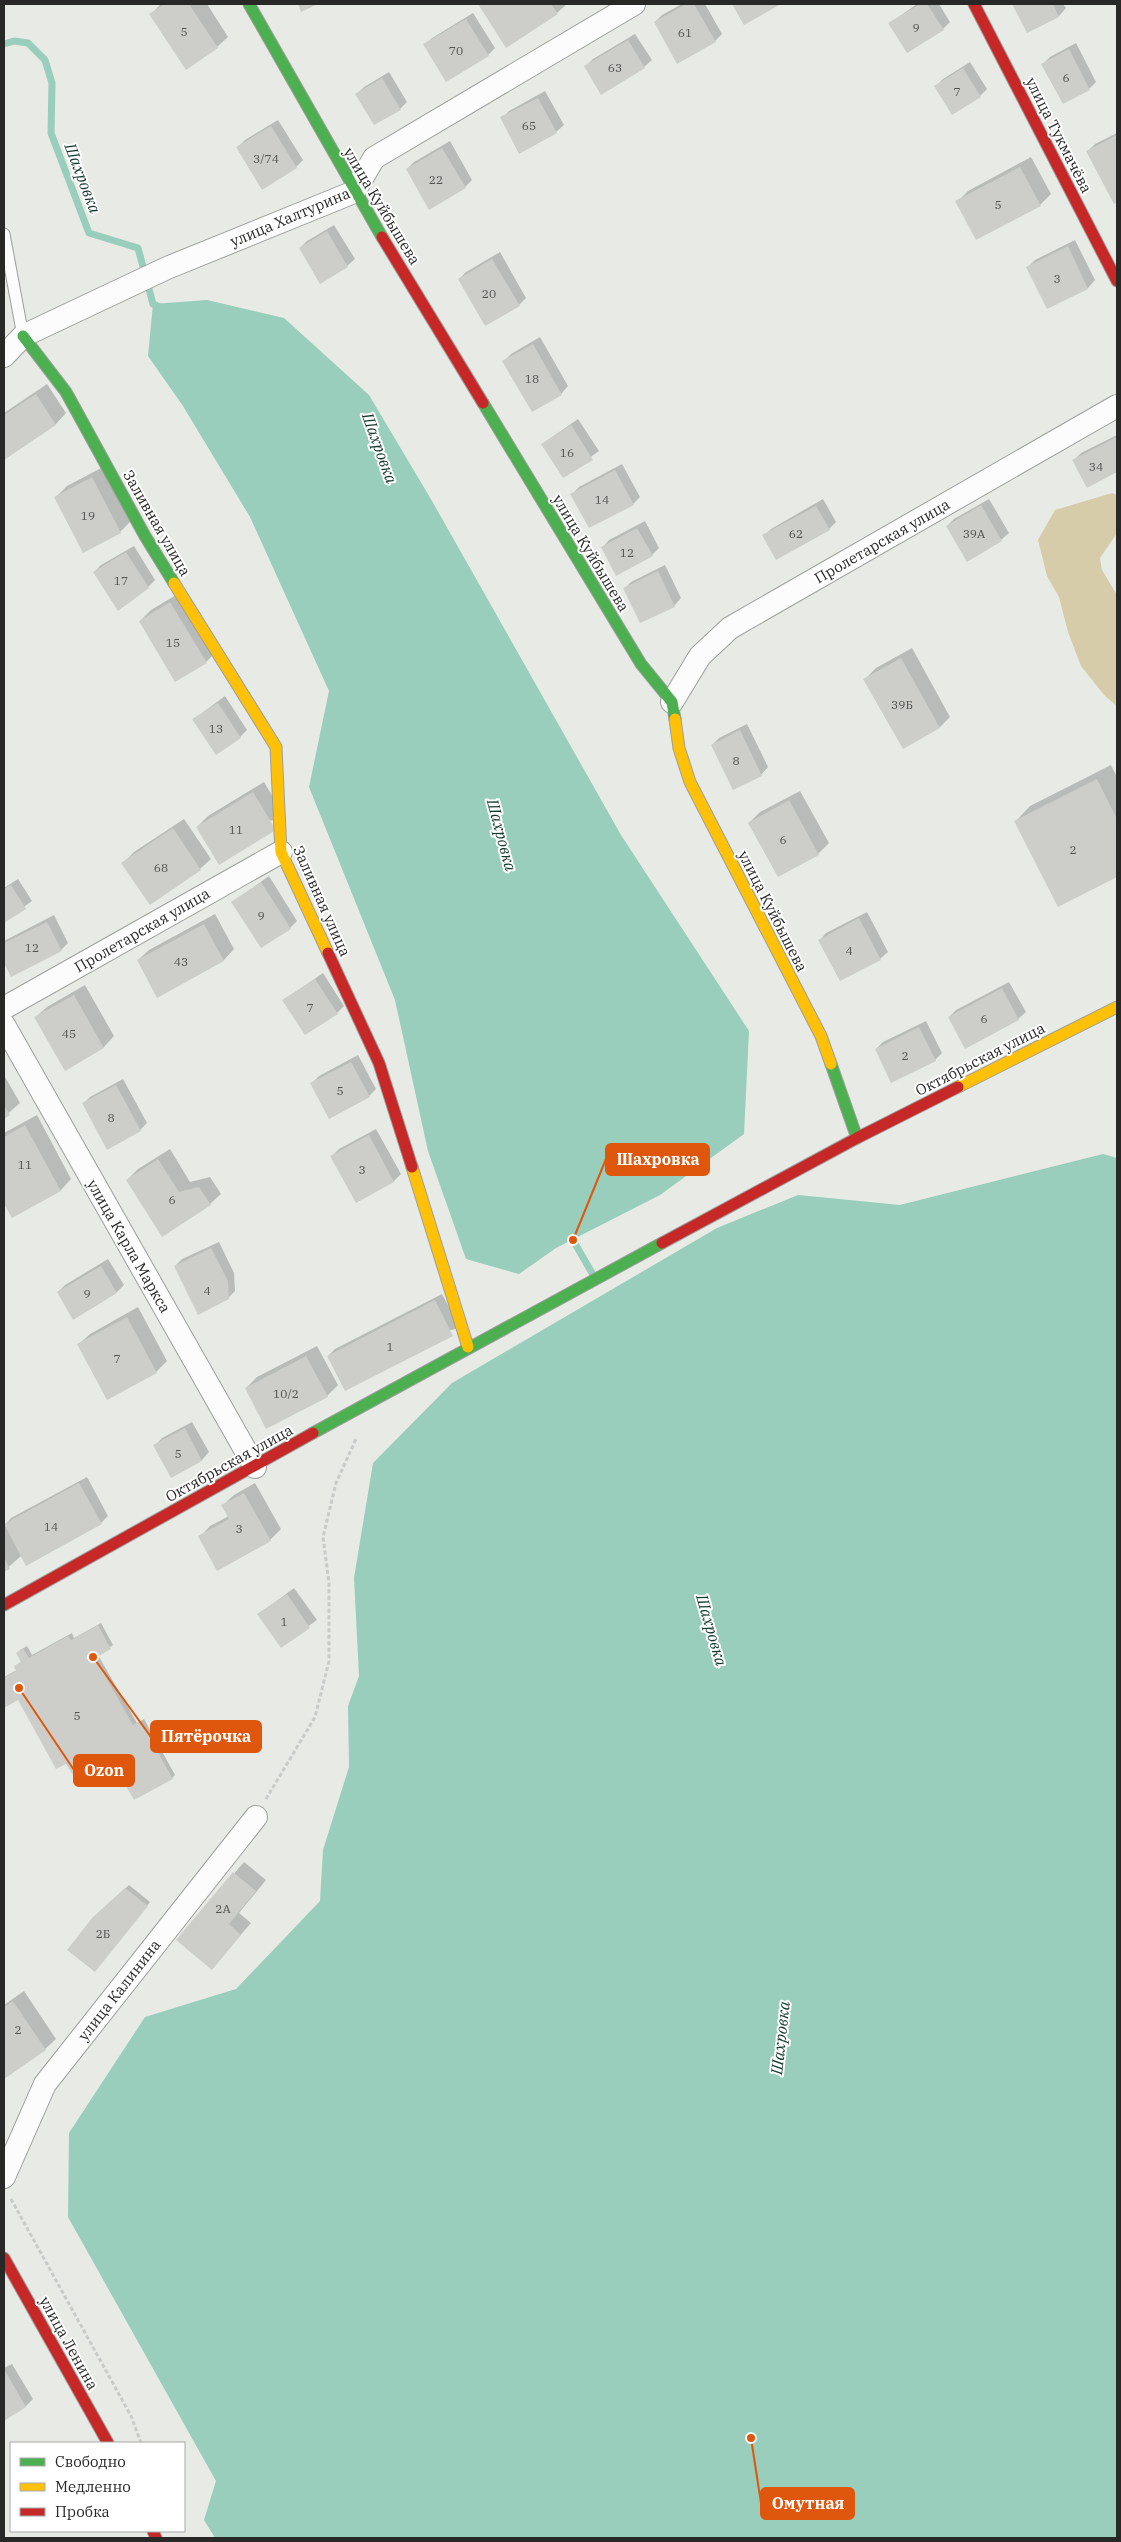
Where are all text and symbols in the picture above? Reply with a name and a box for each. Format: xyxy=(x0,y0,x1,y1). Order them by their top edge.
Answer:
house number: 9 xyxy=(912,20,920,35)
house number: 5 xyxy=(180,24,188,39)
house number: 61 xyxy=(678,25,692,40)
house number: 70 xyxy=(449,43,463,58)
house number: 63 xyxy=(608,60,622,75)
house number: 6 xyxy=(1062,70,1070,85)
street label: улица Тукмачёва xyxy=(1022,74,1096,196)
house number: 7 xyxy=(953,84,961,99)
house number: 65 xyxy=(522,118,536,133)
water label: Шахровка xyxy=(60,139,106,216)
street label: улица Куйбышева xyxy=(339,144,425,268)
house number: 3/74 xyxy=(253,151,279,166)
house number: 22 xyxy=(429,172,443,187)
street label: улица Халтурина xyxy=(227,183,353,251)
house number: 5 xyxy=(994,197,1002,212)
house number: 3 xyxy=(1053,271,1061,286)
house number: 20 xyxy=(482,286,496,301)
house number: 18 xyxy=(525,371,539,386)
water label: Шахровка xyxy=(358,409,402,486)
house number: 16 xyxy=(560,445,574,460)
house number: 34 xyxy=(1089,459,1103,474)
street label: Заливная улица xyxy=(119,467,195,579)
street label: улица Куйбышева xyxy=(548,491,634,615)
house number: 14 xyxy=(595,492,609,507)
street label: Пролетарская улица xyxy=(811,494,953,588)
house number: 19 xyxy=(81,508,95,523)
house number: 62 xyxy=(789,526,803,541)
house number: 39А xyxy=(963,526,986,541)
house number: 12 xyxy=(620,545,634,560)
house number: 17 xyxy=(114,573,128,588)
house number: 15 xyxy=(166,635,180,650)
house number: 39Б xyxy=(891,697,913,712)
house number: 13 xyxy=(209,721,223,736)
house number: 8 xyxy=(732,753,740,768)
water label: Шахровка xyxy=(483,796,521,874)
house number: 11 xyxy=(229,822,243,837)
house number: 6 xyxy=(779,832,787,847)
house number: 2 xyxy=(1069,842,1077,857)
street label: Заливная улица xyxy=(289,843,355,959)
street label: улица Куйбышева xyxy=(734,847,812,975)
house number: 68 xyxy=(154,860,168,875)
street label: Пролетарская улица xyxy=(71,883,213,977)
house number: 9 xyxy=(257,908,265,923)
house number: 12 xyxy=(25,940,39,955)
house number: 4 xyxy=(845,943,853,958)
house number: 43 xyxy=(174,954,188,969)
house number: 7 xyxy=(306,1000,314,1015)
house number: 6 xyxy=(980,1011,988,1026)
street label: Октябрьская улица xyxy=(912,1018,1048,1100)
house number: 45 xyxy=(62,1026,76,1041)
house number: 2 xyxy=(901,1048,909,1063)
house number: 5 xyxy=(336,1083,344,1098)
house number: 8 xyxy=(107,1110,115,1125)
callout: Шахровка xyxy=(606,1144,709,1175)
text: Шахровка xyxy=(616,1149,700,1169)
house number: 11 xyxy=(18,1157,32,1172)
house number: 3 xyxy=(358,1162,366,1177)
street label: улица Карла Маркса xyxy=(83,1176,175,1316)
house number: 6 xyxy=(168,1192,176,1207)
house number: 4 xyxy=(203,1283,211,1298)
house number: 9 xyxy=(83,1286,91,1301)
house number: 1 xyxy=(386,1339,394,1354)
house number: 7 xyxy=(113,1351,121,1366)
house number: 10/2 xyxy=(273,1386,299,1401)
street label: Октябрьская улица xyxy=(162,1420,296,1506)
house number: 5 xyxy=(174,1446,182,1461)
house number: 14 xyxy=(44,1519,58,1534)
house number: 3 xyxy=(235,1521,243,1536)
water label: Шахровка xyxy=(692,1591,732,1669)
house number: 1 xyxy=(280,1614,288,1629)
house number: 5 xyxy=(73,1708,81,1723)
callout: Пятёрочка xyxy=(151,1721,261,1752)
text: Пятёрочка xyxy=(161,1726,251,1746)
callout: Ozon xyxy=(74,1755,134,1786)
text: Ozon xyxy=(84,1760,124,1780)
house number: 2А xyxy=(215,1901,231,1916)
house number: 2Б xyxy=(96,1926,110,1941)
street label: улица Калинина xyxy=(74,1936,164,2044)
water label: Шахровка xyxy=(766,2000,794,2077)
house number: 2 xyxy=(14,2022,22,2037)
street label: улица Ленина xyxy=(35,2293,103,2393)
legend xyxy=(10,2442,185,2532)
text: Свободно xyxy=(55,2452,126,2471)
text: Медленно xyxy=(55,2477,131,2496)
callout: Омутная xyxy=(761,2488,854,2519)
text: Омутная xyxy=(772,2493,845,2513)
text: Пробка xyxy=(55,2502,110,2521)

